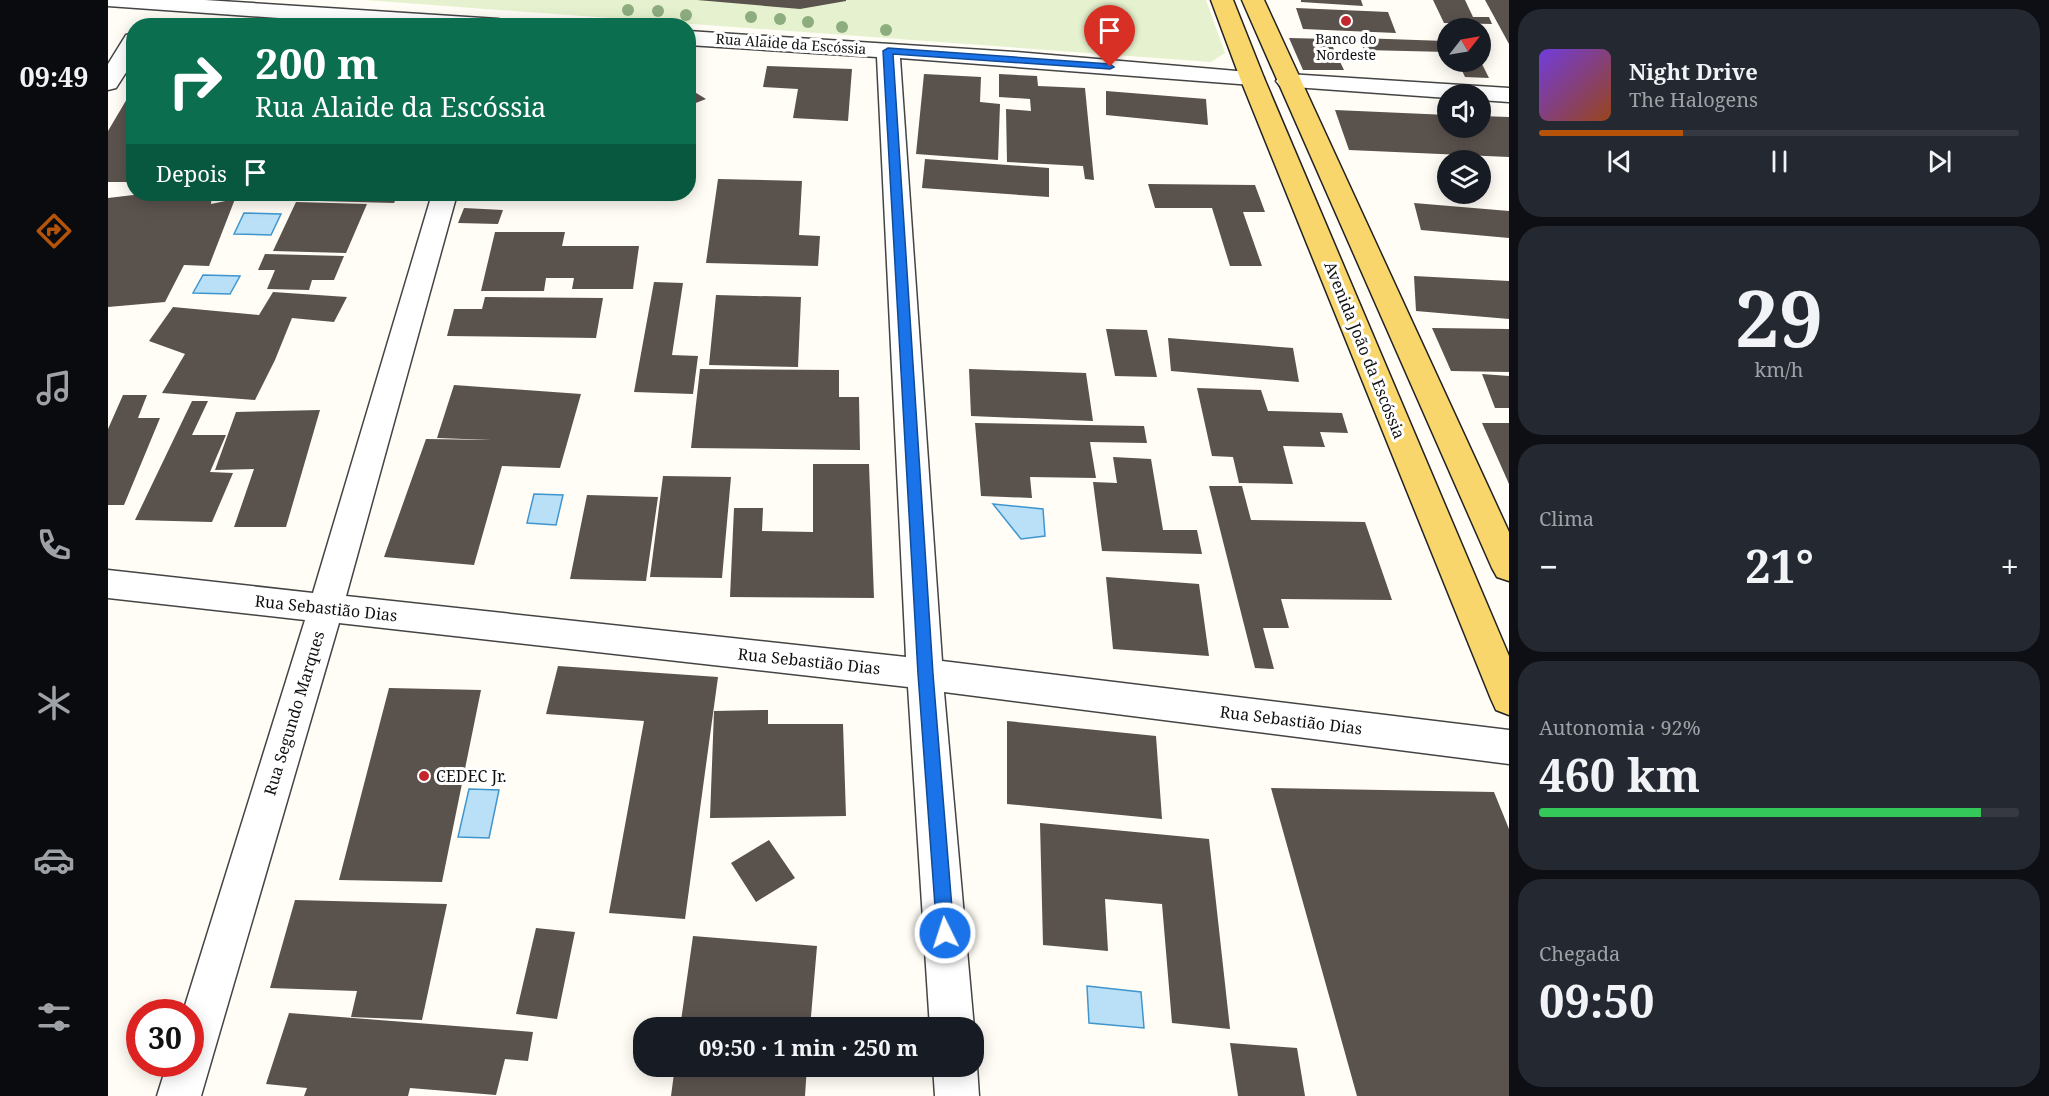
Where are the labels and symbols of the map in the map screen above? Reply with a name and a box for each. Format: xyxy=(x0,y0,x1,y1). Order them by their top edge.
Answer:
pin xyxy=(1084,5,1135,67)
marker: Banco do Nordeste xyxy=(1339,14,1353,28)
north arrow xyxy=(1437,18,1491,72)
street label: Rua Alaide da Escóssia xyxy=(715,29,867,58)
place label: Banco do Nordeste xyxy=(1315,29,1377,64)
street label: Avenida João da Escóssia xyxy=(1319,258,1411,442)
street label: Rua Sebastião Dias xyxy=(254,590,398,626)
street label: Rua Segundo Marques xyxy=(259,628,329,798)
street label: Rua Sebastião Dias xyxy=(737,643,881,679)
street label: Rua Sebastião Dias xyxy=(1219,700,1363,740)
place label: CEDEC Jr. xyxy=(436,765,507,787)
marker: CEDEC Jr. xyxy=(417,769,431,783)
position arrow xyxy=(913,901,977,965)
speed limit sign: 30 xyxy=(126,999,204,1077)

